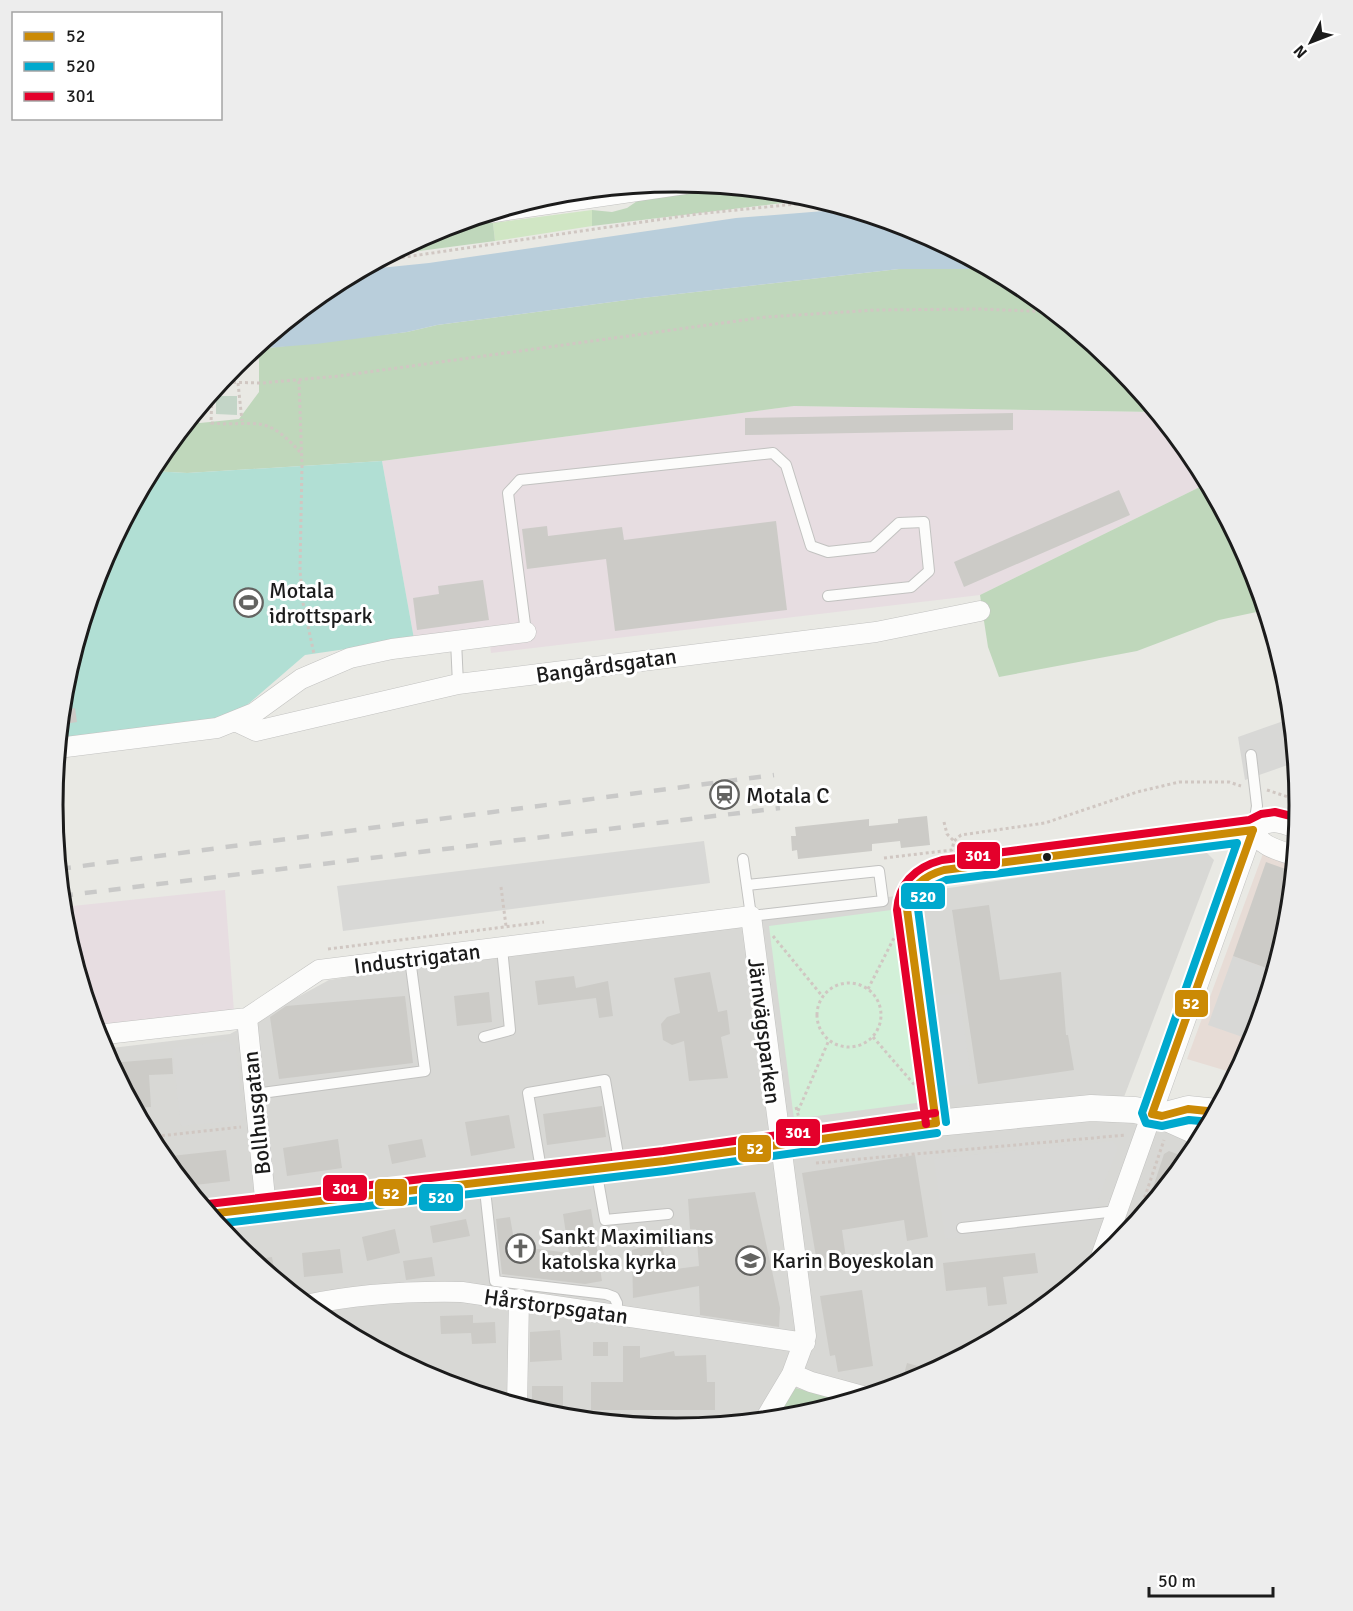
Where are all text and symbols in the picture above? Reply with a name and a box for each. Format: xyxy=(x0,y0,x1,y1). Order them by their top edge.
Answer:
legend xyxy=(12,12,222,120)
north arrow xyxy=(1281,12,1341,72)
text: 52 xyxy=(66,25,85,47)
text: N xyxy=(1289,41,1312,62)
text: 520 xyxy=(66,55,95,77)
text: 301 xyxy=(66,85,95,107)
place label: Motala idrottspark xyxy=(269,577,373,629)
sports icon: Motala idrottspark xyxy=(232,587,264,619)
street label: Bangårdsgatan xyxy=(534,642,678,689)
station icon: Motala C xyxy=(709,779,741,811)
place label: Motala C xyxy=(746,782,830,809)
line badge: 301 xyxy=(956,841,1001,870)
text: 301 xyxy=(965,846,991,866)
unlabelled marker xyxy=(1041,851,1053,863)
line badge: 520 xyxy=(900,882,946,910)
text: 520 xyxy=(910,887,936,907)
street label: Industrigatan xyxy=(352,937,482,980)
street label: Järnvägsparken xyxy=(742,956,787,1106)
line badge: 52 xyxy=(1174,989,1209,1018)
text: 52 xyxy=(1182,994,1200,1014)
street label: Bollhusgatan xyxy=(237,1050,276,1176)
line badge: 301 xyxy=(775,1118,821,1147)
text: 301 xyxy=(785,1123,811,1143)
line badge: 52 xyxy=(737,1134,772,1163)
text: 52 xyxy=(746,1139,764,1159)
line badge: 301 xyxy=(322,1174,368,1202)
line badge: 52 xyxy=(374,1178,408,1207)
text: 301 xyxy=(332,1179,358,1199)
line badge: 520 xyxy=(418,1183,464,1212)
text: 52 xyxy=(382,1184,400,1204)
text: 520 xyxy=(428,1188,454,1208)
place label: Sankt Maximilians katolska kyrka xyxy=(541,1223,714,1275)
church icon: Sankt Maximilians katolska kyrka xyxy=(504,1233,536,1265)
school or university icon: Karin Boyeskolan xyxy=(735,1244,767,1276)
place label: Karin Boyeskolan xyxy=(772,1247,934,1274)
street label: Hårstorpsgatan xyxy=(482,1283,630,1330)
scale bar xyxy=(1149,1560,1274,1598)
text: 50 m xyxy=(1158,1570,1196,1592)

